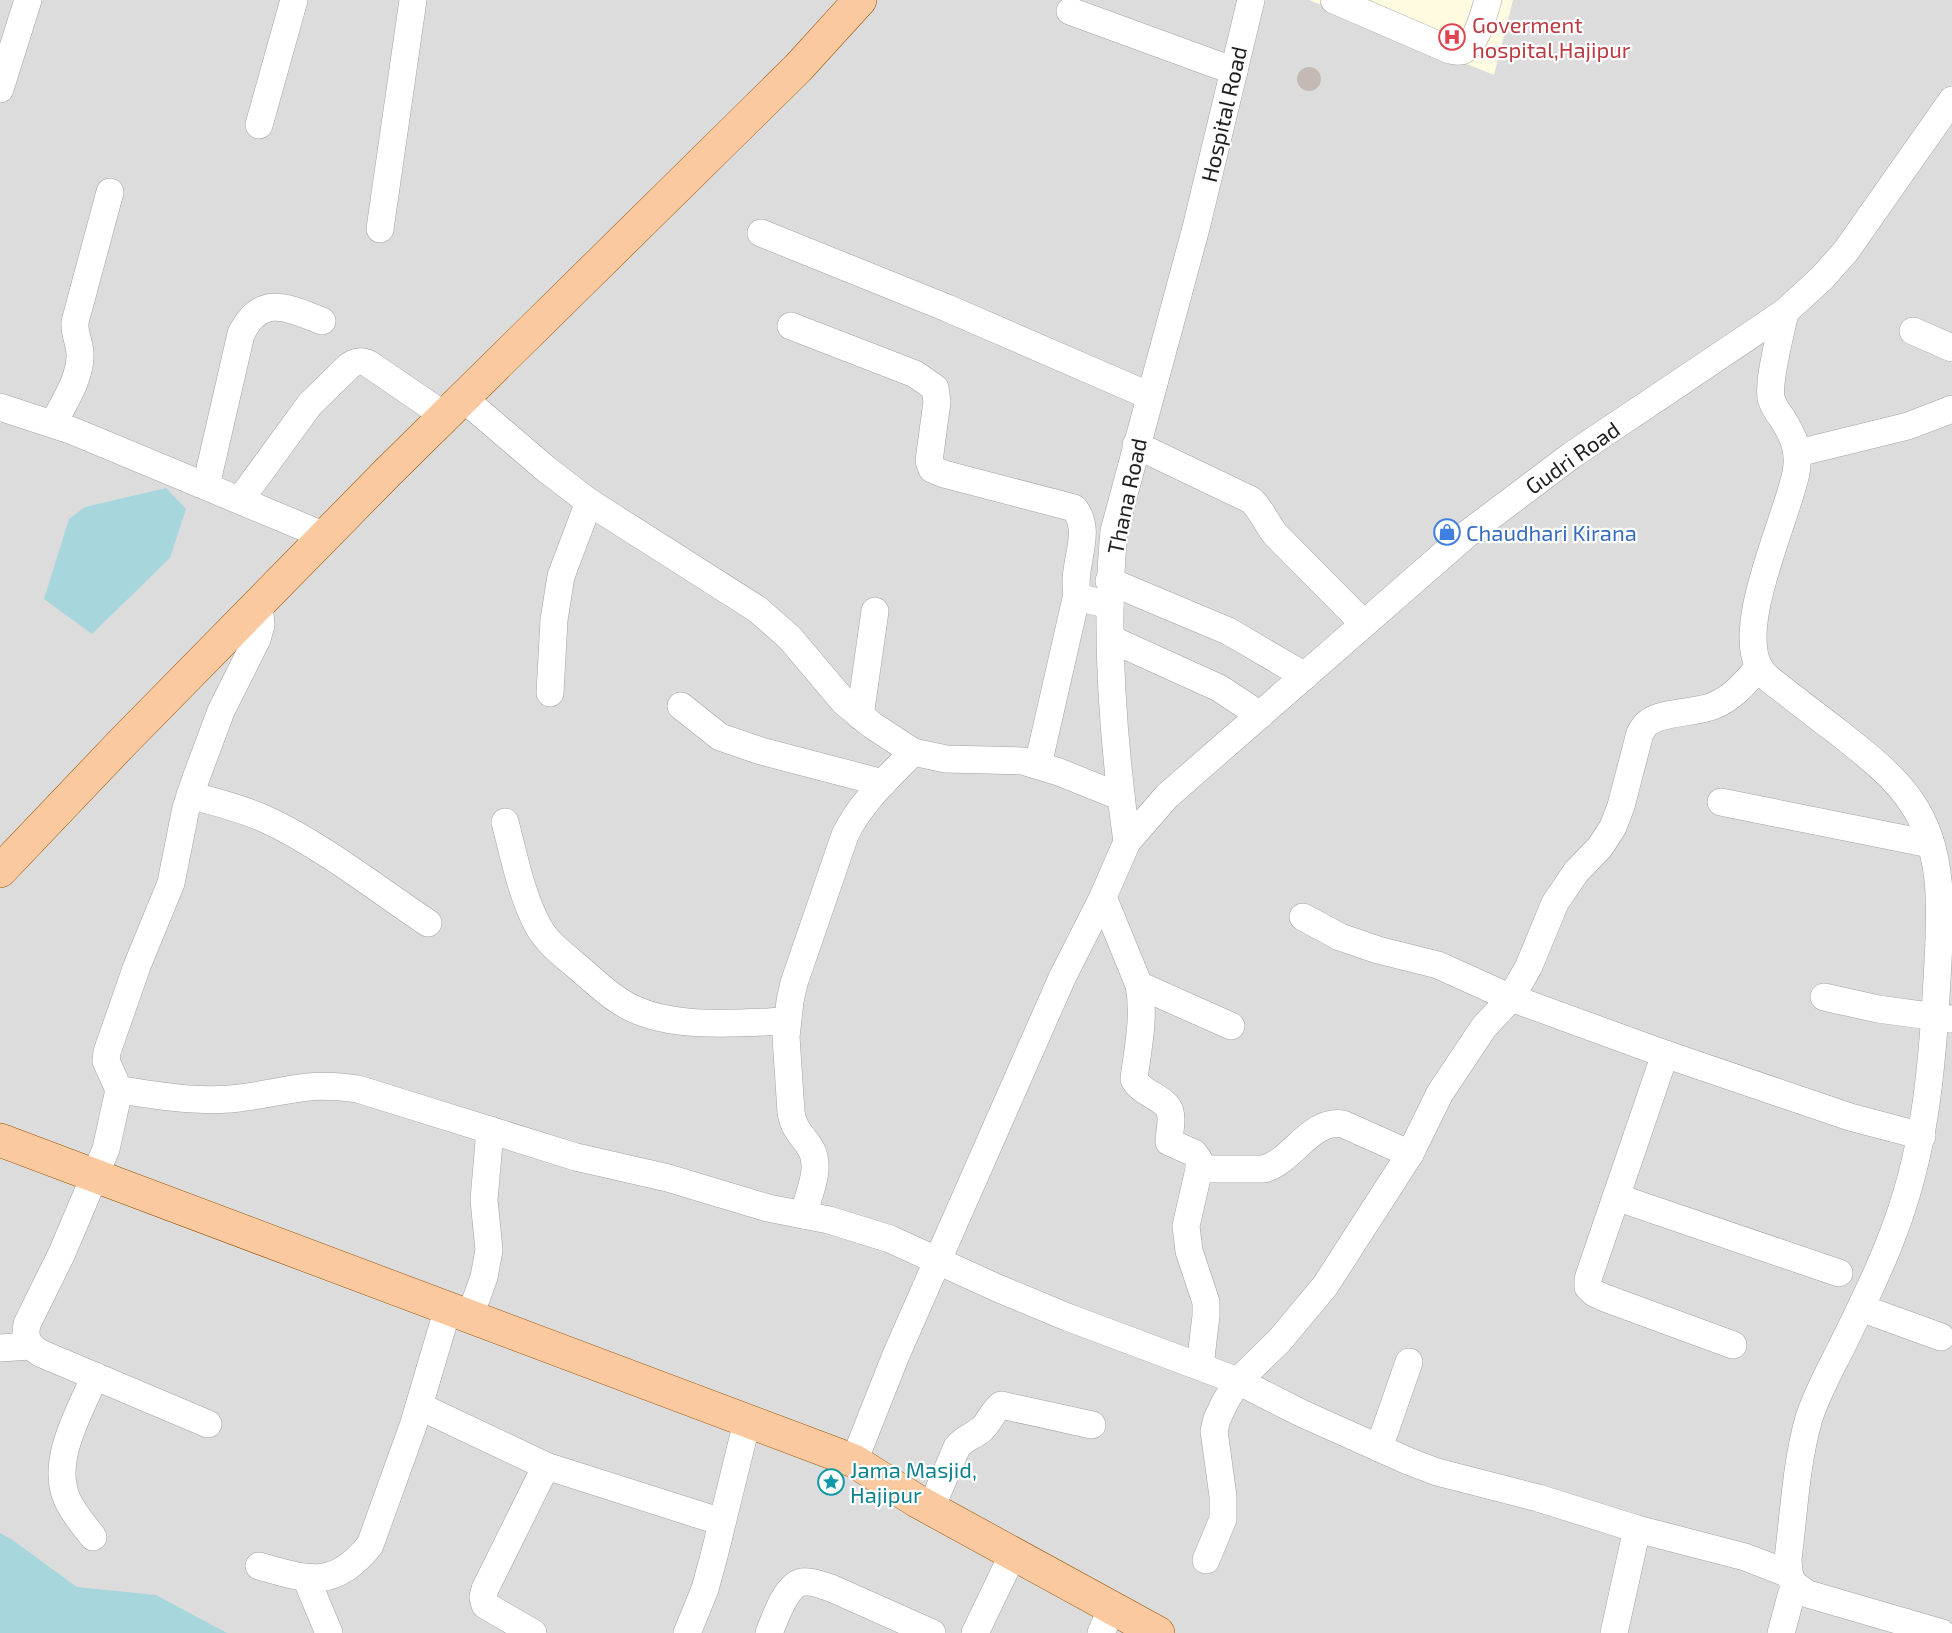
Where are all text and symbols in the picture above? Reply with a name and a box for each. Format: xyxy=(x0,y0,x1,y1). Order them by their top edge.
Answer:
place label: Goverment hospital,Hajipur xyxy=(1472,11,1631,63)
hospital icon: Goverment hospital,Hajipur xyxy=(1437,22,1467,52)
street label: Hospital Road xyxy=(1195,44,1251,184)
street label: Gudri Road xyxy=(1520,415,1624,499)
street label: Thana Road xyxy=(1101,436,1151,556)
shop icon: Chaudhari Kirana xyxy=(1432,517,1462,547)
place label: Chaudhari Kirana xyxy=(1466,519,1637,545)
place label: Jama Masjid, Hajipur xyxy=(850,1456,977,1508)
place icon: Jama Masjid, Hajipur xyxy=(816,1467,846,1497)

